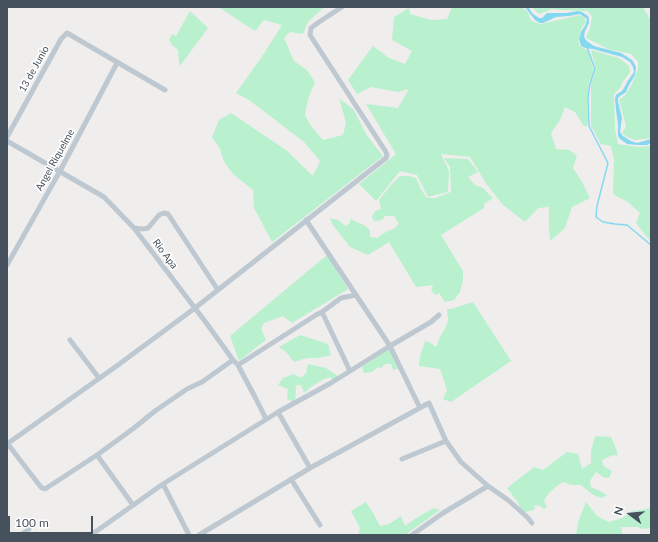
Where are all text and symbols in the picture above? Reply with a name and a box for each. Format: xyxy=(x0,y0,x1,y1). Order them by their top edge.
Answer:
street label: 13 de Junio xyxy=(16,44,52,94)
street label: Angel Riquelme xyxy=(33,127,77,193)
street label: Rio Apa xyxy=(150,237,180,271)
north arrow xyxy=(610,494,650,534)
text: N xyxy=(611,505,625,516)
scale bar xyxy=(10,508,95,534)
text: 100 m xyxy=(15,515,49,530)

